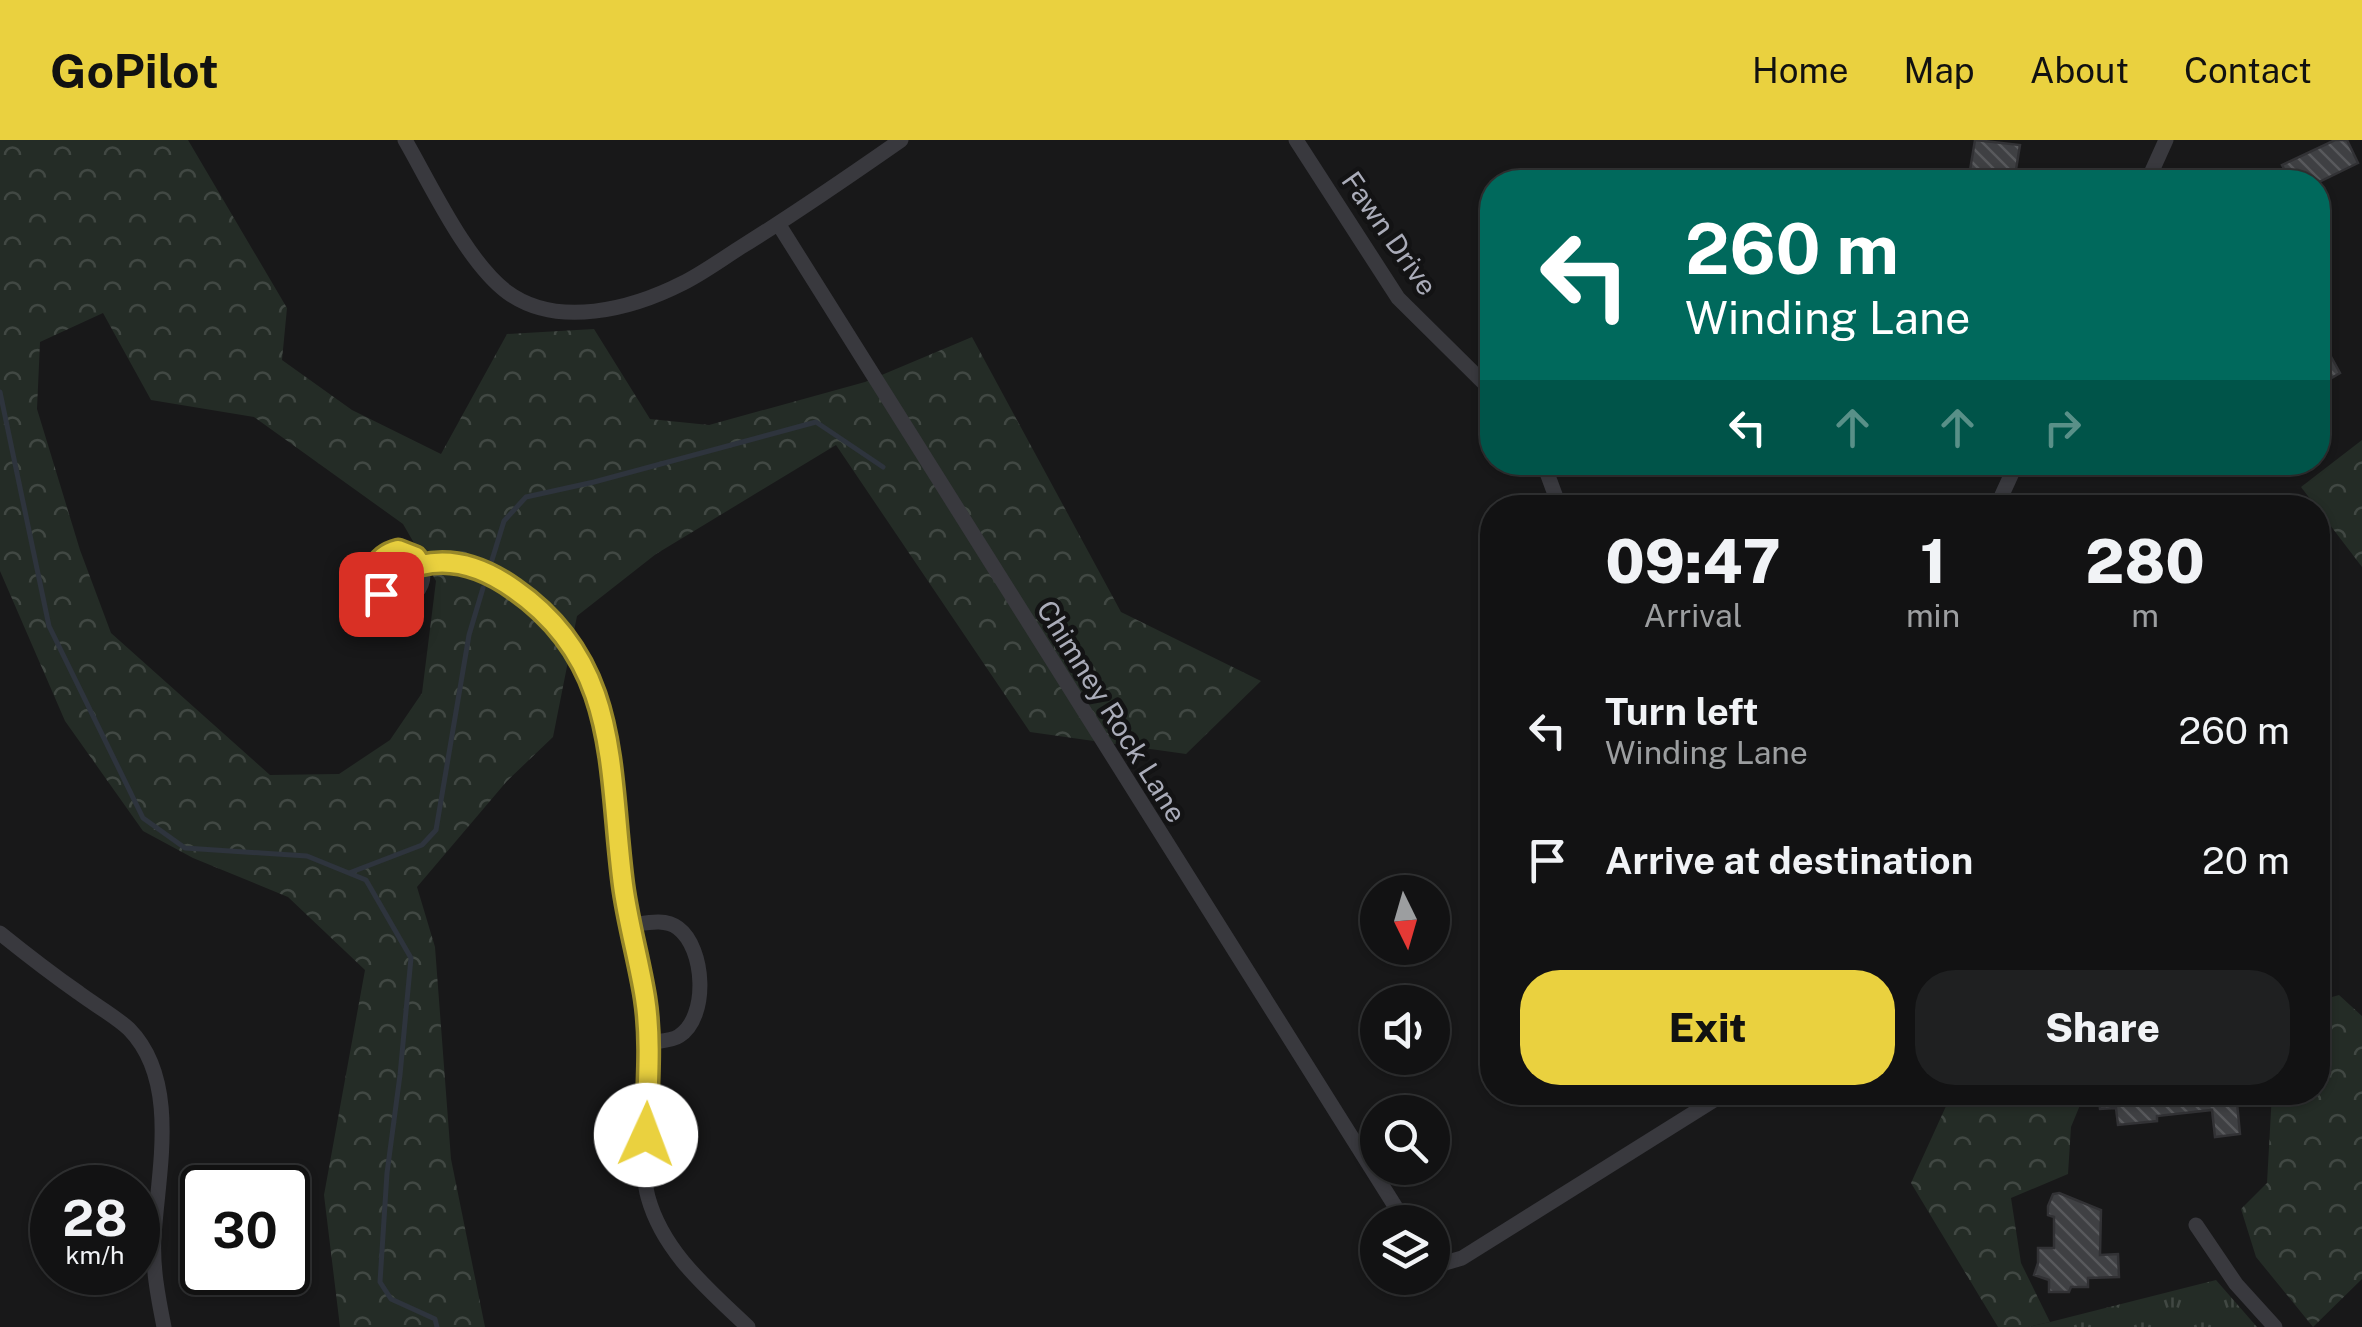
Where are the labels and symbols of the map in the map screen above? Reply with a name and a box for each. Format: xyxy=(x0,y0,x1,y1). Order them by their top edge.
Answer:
street label: Fawn Drive xyxy=(1335,165,1445,301)
pin xyxy=(339,552,424,637)
street label: Chimney Rock Lane xyxy=(1030,594,1194,828)
north arrow xyxy=(1360,875,1450,965)
position arrow xyxy=(594,1083,698,1187)
speed limit sign: 30 xyxy=(180,1165,310,1295)

